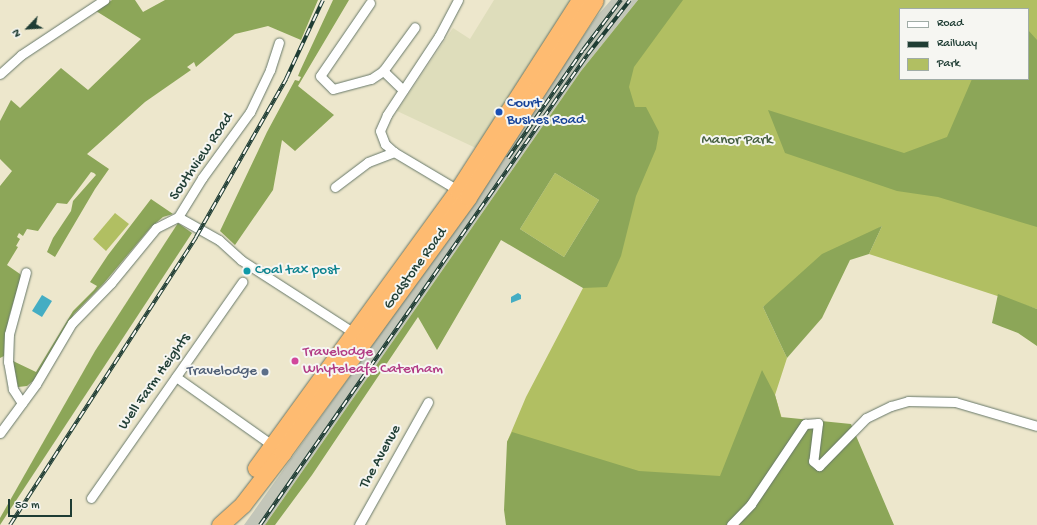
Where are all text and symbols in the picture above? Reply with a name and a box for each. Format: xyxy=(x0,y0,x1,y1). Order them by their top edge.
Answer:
north arrow xyxy=(8,8,48,48)
legend xyxy=(899,8,1029,80)
text: Road xyxy=(937,17,963,31)
text: N xyxy=(10,27,24,39)
text: Railway xyxy=(937,37,977,51)
text: Park xyxy=(937,57,960,71)
place label: Court Bushes Road xyxy=(507,94,585,129)
marker: Court Bushes Road xyxy=(494,107,504,117)
street label: Southview Road xyxy=(166,110,238,204)
park label: Manor Park xyxy=(701,132,773,150)
street label: Godstone Road xyxy=(380,225,452,313)
place label: Coal tax post xyxy=(255,262,339,280)
marker: Coal tax post xyxy=(242,266,252,276)
street label: Well Farm Heights xyxy=(115,330,195,434)
place label: Travelodge Whyteleafe Caterham xyxy=(303,343,443,378)
marker: Travelodge Whyteleafe Caterham xyxy=(290,356,300,366)
place label: Travelodge xyxy=(187,363,257,381)
marker: Travelodge xyxy=(260,367,270,377)
street label: The Avenue xyxy=(356,422,406,492)
scale bar xyxy=(10,491,74,517)
text: 50 m xyxy=(15,499,40,513)

